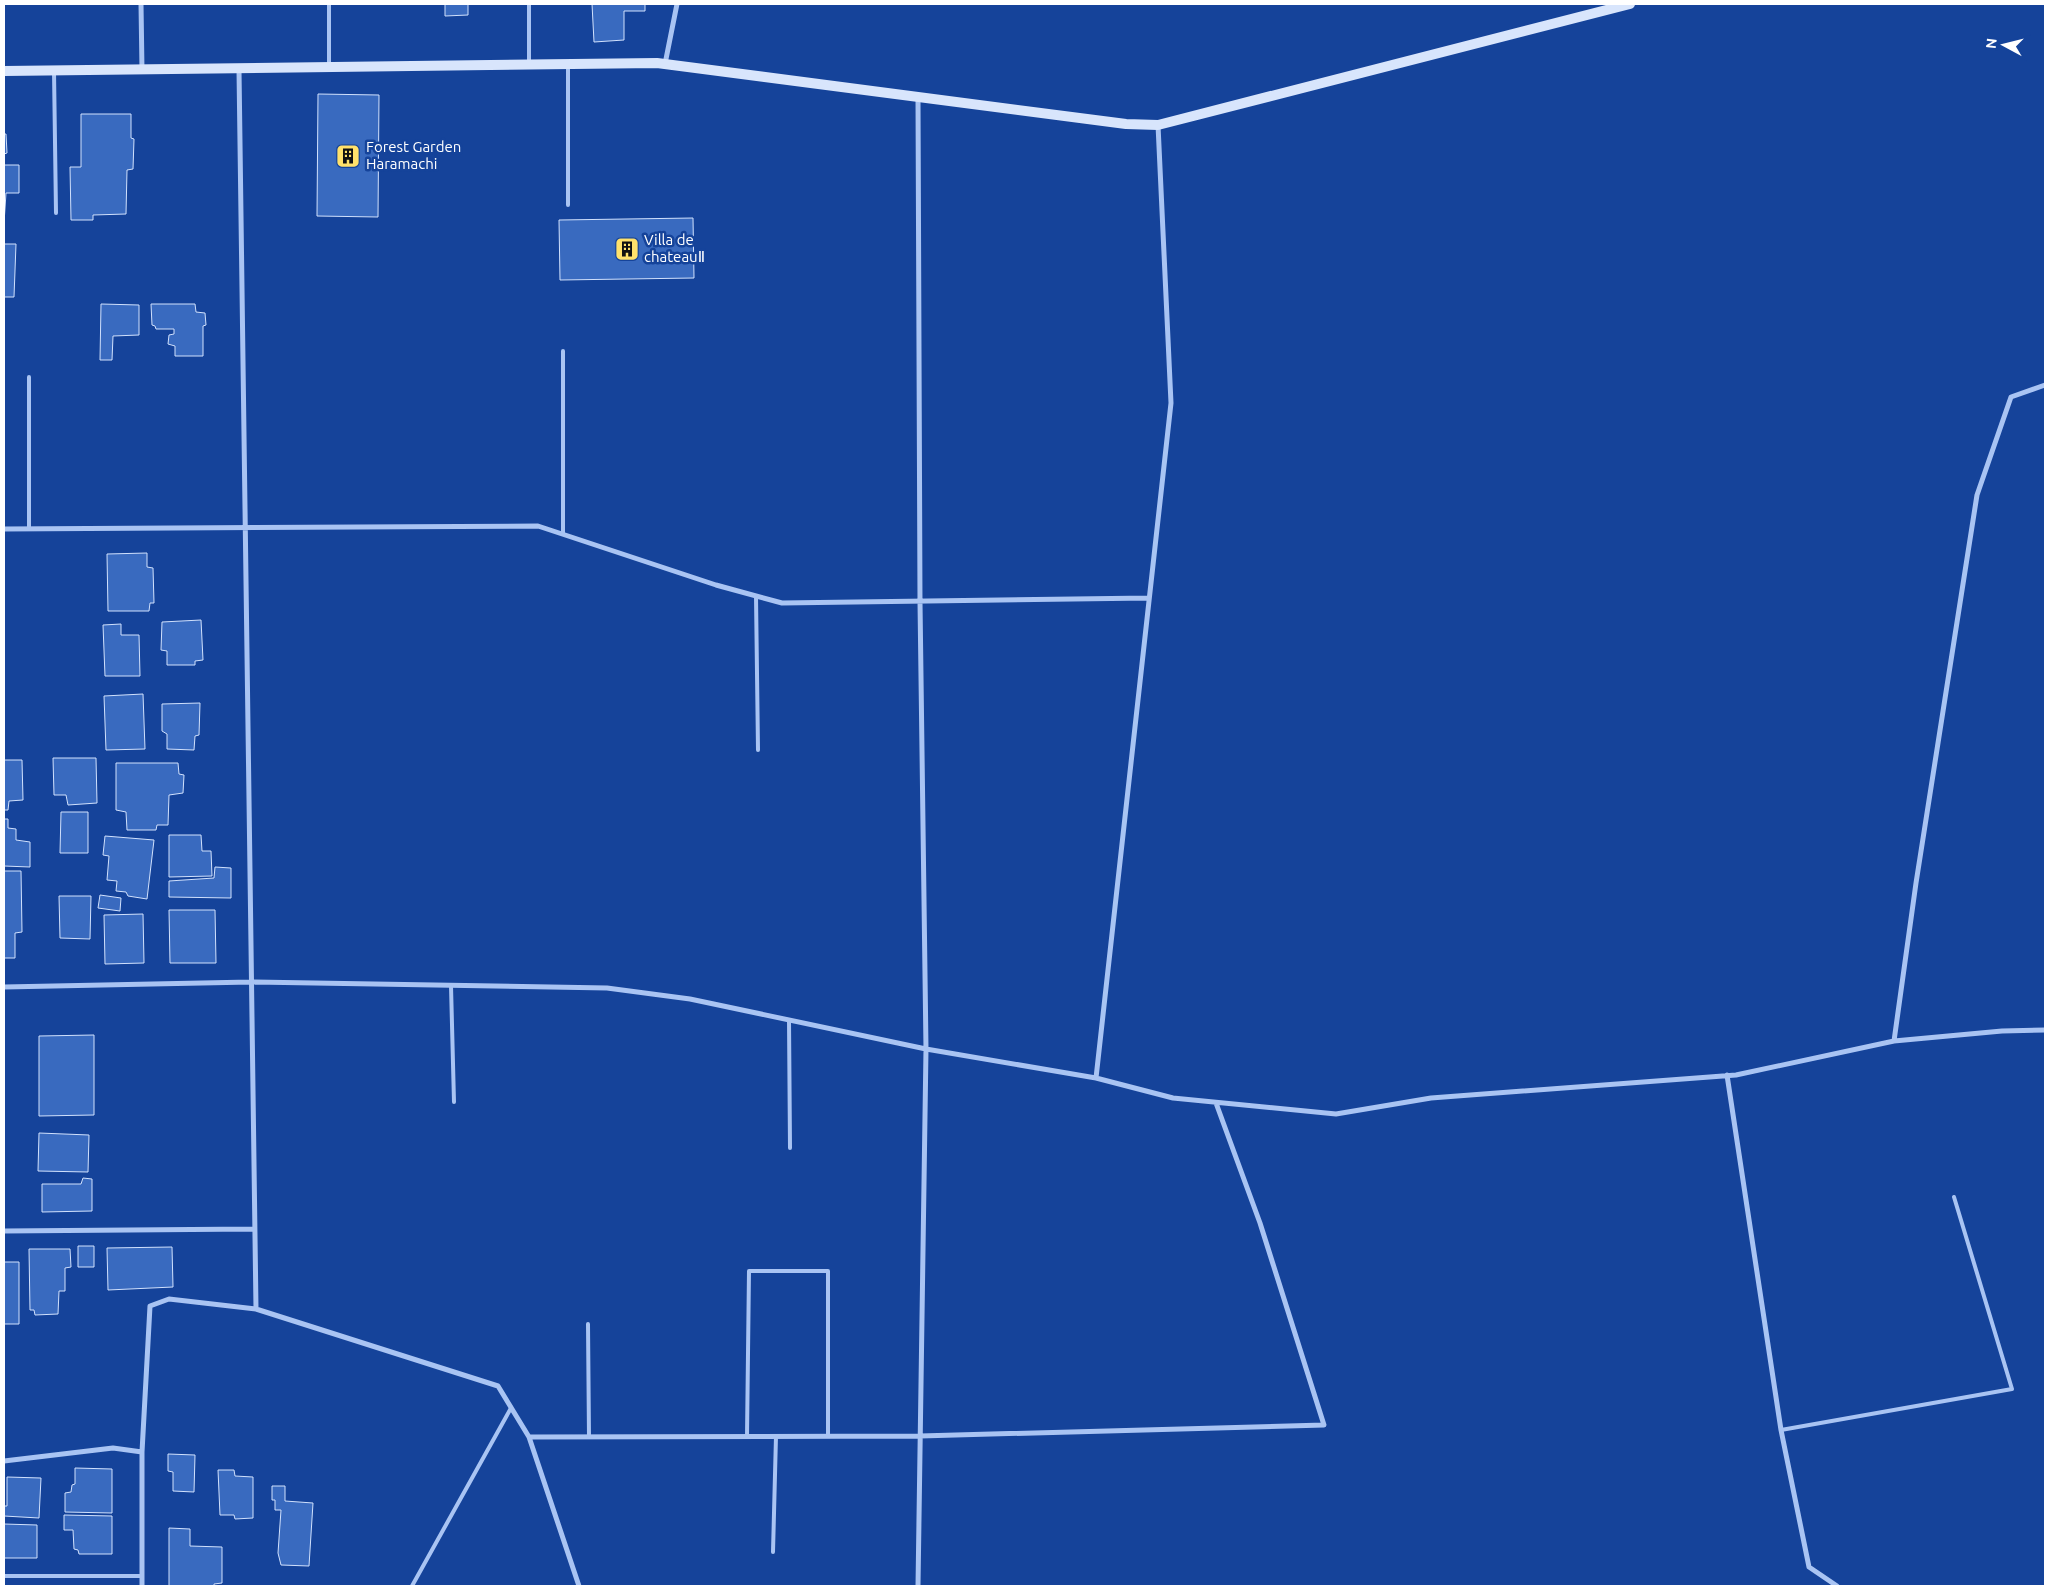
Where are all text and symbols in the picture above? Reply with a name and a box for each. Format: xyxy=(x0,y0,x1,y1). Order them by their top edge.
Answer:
north arrow xyxy=(1979,20,2029,70)
text: N xyxy=(1983,37,2000,50)
place label: Forest Garden Haramachi xyxy=(366,138,461,172)
building icon: Forest Garden Haramachi xyxy=(335,143,361,169)
place label: Villa de chateauⅡ xyxy=(644,231,705,265)
building icon: Villa de chateauⅡ xyxy=(614,236,640,262)

